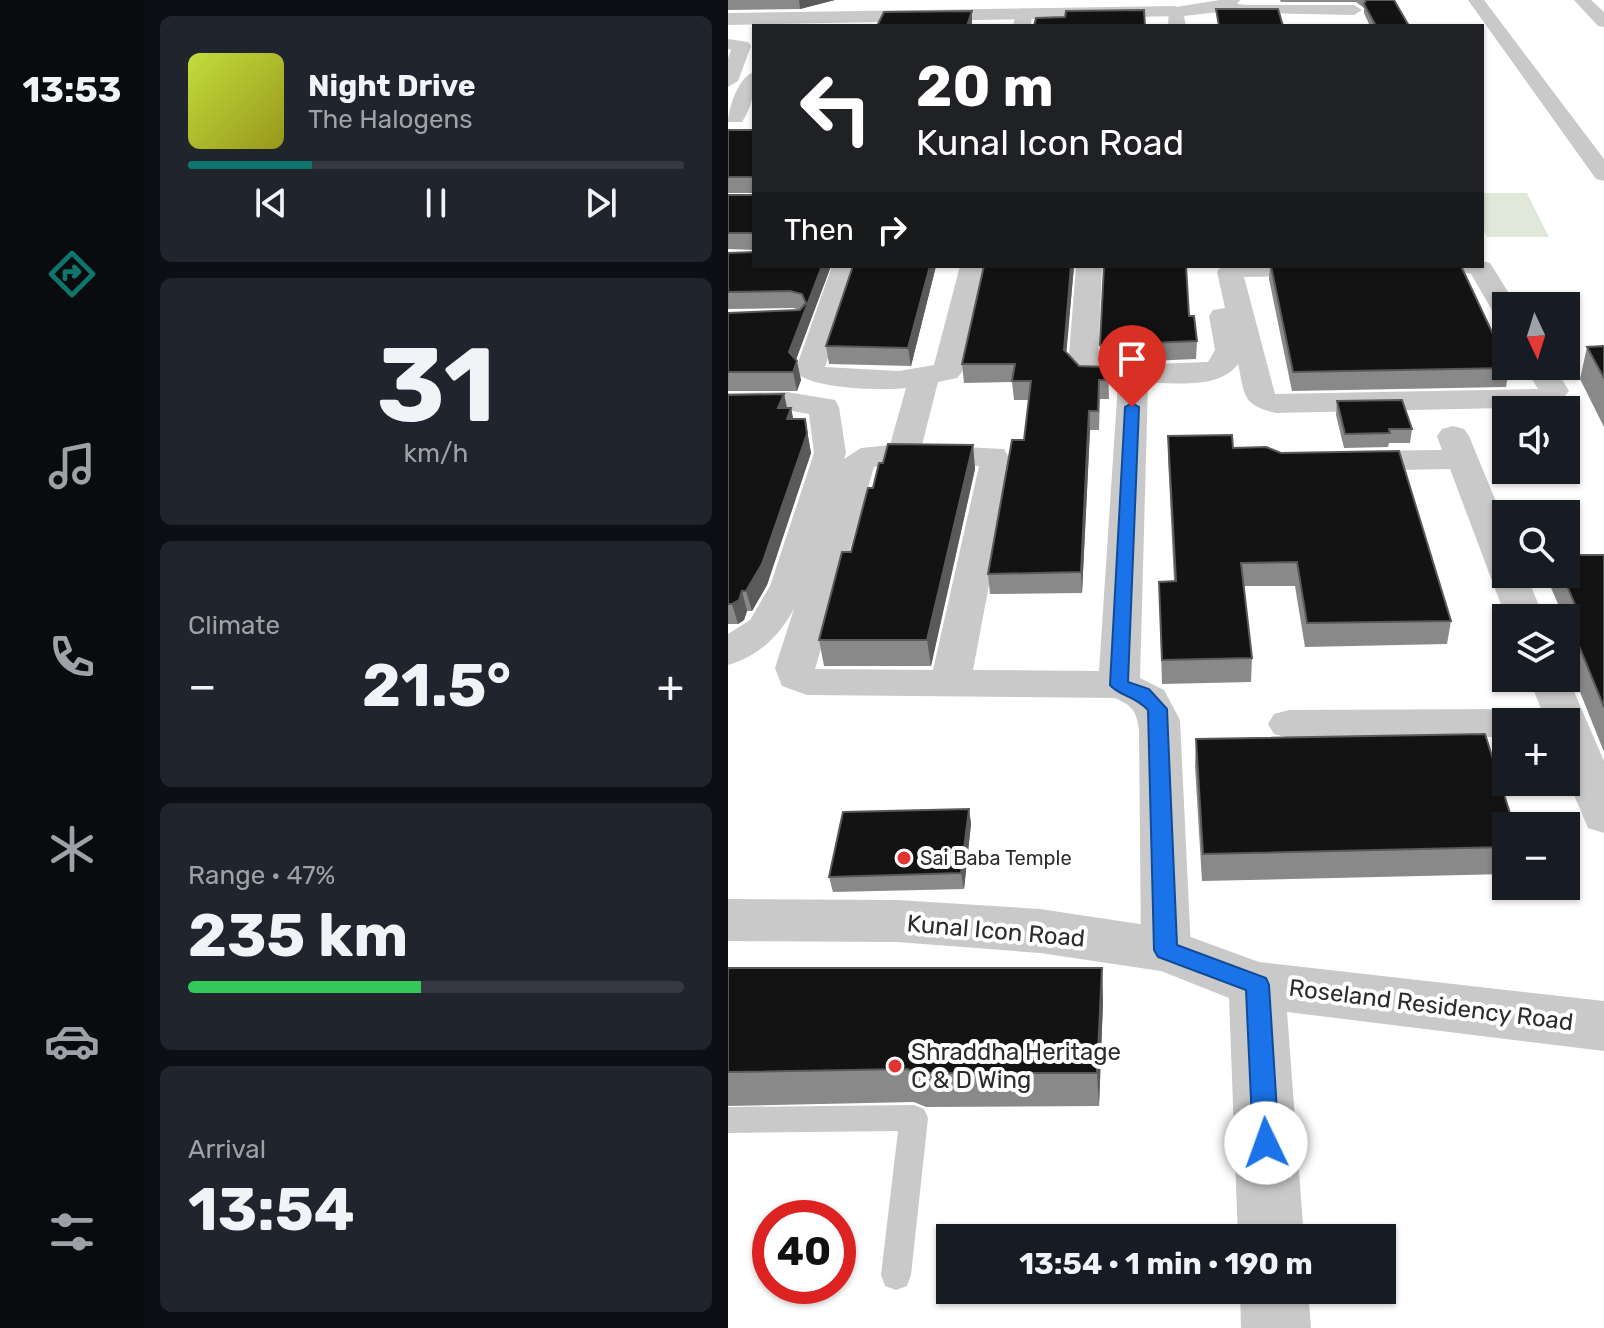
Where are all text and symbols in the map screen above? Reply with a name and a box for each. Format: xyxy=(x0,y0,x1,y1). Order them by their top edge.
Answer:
text: 20 m xyxy=(916,54,1054,120)
icon: left xyxy=(784,56,888,160)
text: 13:53 xyxy=(22,68,122,111)
text: Night Drive xyxy=(308,68,476,104)
text: The Halogens xyxy=(308,104,473,135)
text: Kunal Icon Road xyxy=(916,121,1184,164)
icon: previous xyxy=(249,181,293,225)
icon: pause xyxy=(414,181,458,225)
icon: next xyxy=(579,181,623,225)
icon: right xyxy=(870,208,914,252)
text: Then xyxy=(784,212,854,248)
icon: directions xyxy=(44,246,100,302)
north arrow xyxy=(1492,292,1580,380)
map controls xyxy=(1492,292,1580,900)
text: 31 xyxy=(377,324,495,447)
pin xyxy=(1098,325,1166,407)
icon: arrive xyxy=(1110,337,1154,381)
button: sound xyxy=(1492,396,1580,484)
icon: music xyxy=(44,438,100,494)
text: km/h xyxy=(404,438,468,469)
button: search xyxy=(1492,500,1580,588)
button: layers xyxy=(1492,604,1580,692)
text: Climate xyxy=(188,610,280,641)
icon: phone xyxy=(44,629,100,685)
text: 21.5° xyxy=(362,650,511,721)
text: − xyxy=(188,660,217,712)
text: + xyxy=(657,660,684,712)
button: + xyxy=(1492,708,1580,796)
button: − xyxy=(1492,812,1580,900)
icon: climate xyxy=(44,821,100,877)
place label: Sai Baba Temple xyxy=(920,846,1072,870)
marker: Sai Baba Temple xyxy=(895,849,913,867)
text: Range · 47% xyxy=(188,860,335,891)
text: 235 km xyxy=(188,900,408,971)
street label: Kunal Icon Road xyxy=(906,909,1086,953)
street label: Roseland Residency Road xyxy=(1287,974,1575,1036)
icon: car xyxy=(44,1013,100,1069)
place label: Shraddha Heritage C & D Wing xyxy=(911,1038,1121,1094)
marker: Shraddha Heritage C & D Wing xyxy=(886,1057,904,1075)
position arrow xyxy=(1224,1101,1308,1185)
text: Arrival xyxy=(188,1134,266,1165)
text: 13:54 xyxy=(188,1174,355,1245)
speed limit sign: 40 xyxy=(752,1200,856,1304)
icon: filters xyxy=(44,1204,100,1260)
text: 13:54 · 1 min · 190 m xyxy=(1019,1246,1313,1282)

